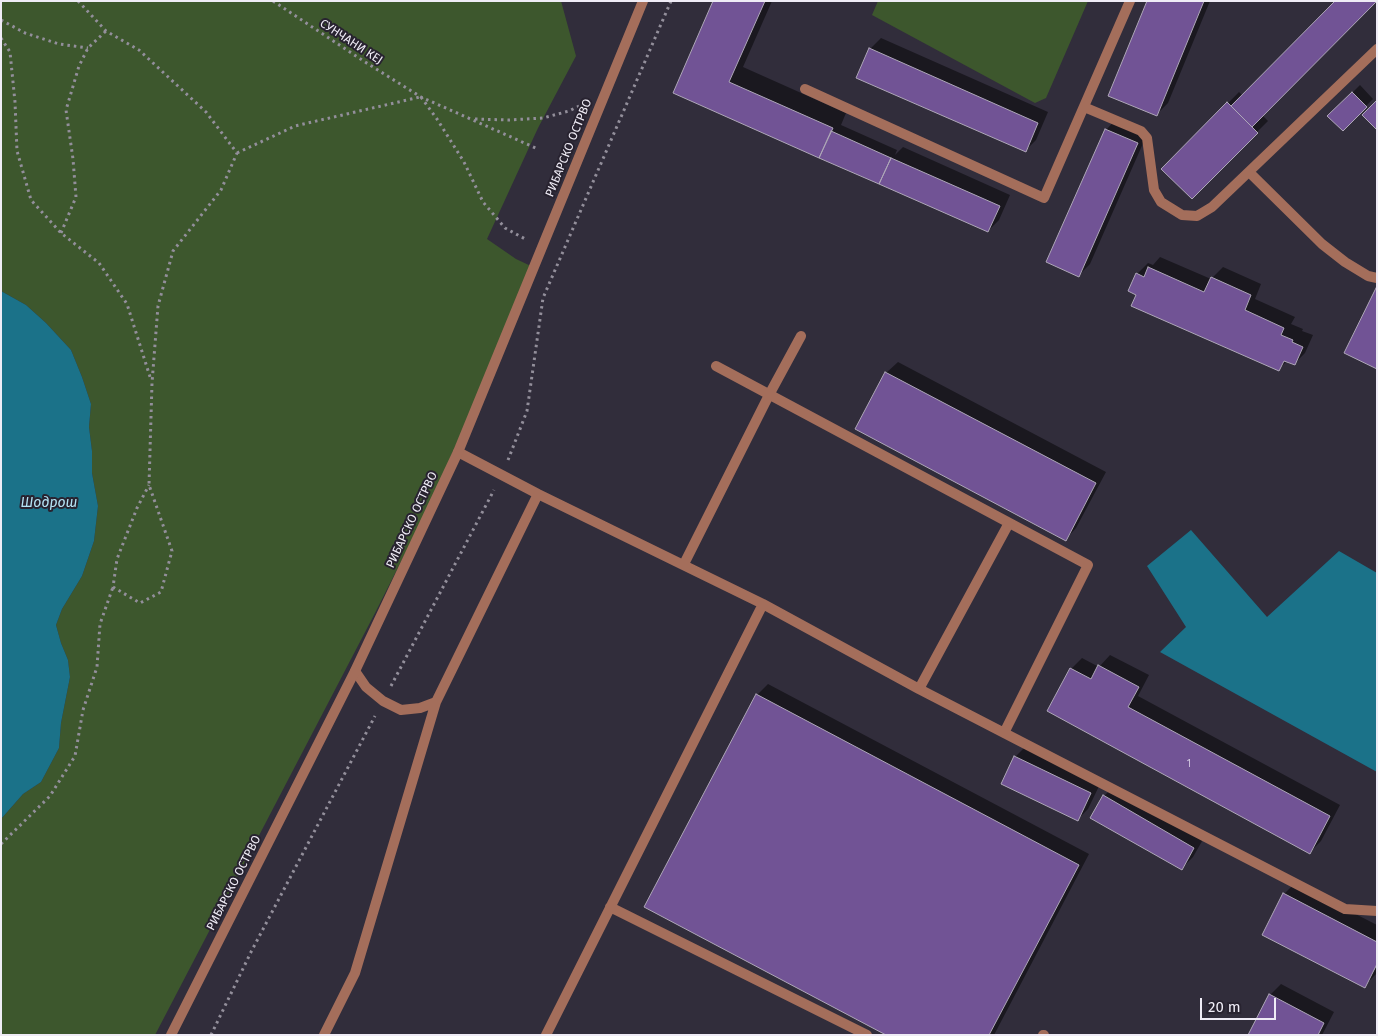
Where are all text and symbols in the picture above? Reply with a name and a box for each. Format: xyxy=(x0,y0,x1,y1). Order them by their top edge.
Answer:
street label: СУНЧАНИ КЕЈ xyxy=(317,16,385,68)
street label: РИБАРСКО ОСТРВО xyxy=(543,97,595,199)
street label: РИБАРСКО ОСТРВО xyxy=(383,470,441,570)
water label: Шодрош xyxy=(21,495,77,511)
house number: 1 xyxy=(1187,758,1191,770)
street label: РИБАРСКО ОСТРВО xyxy=(204,833,264,933)
scale bar xyxy=(1203,988,1279,1020)
text: 20 m xyxy=(1208,998,1241,1016)

